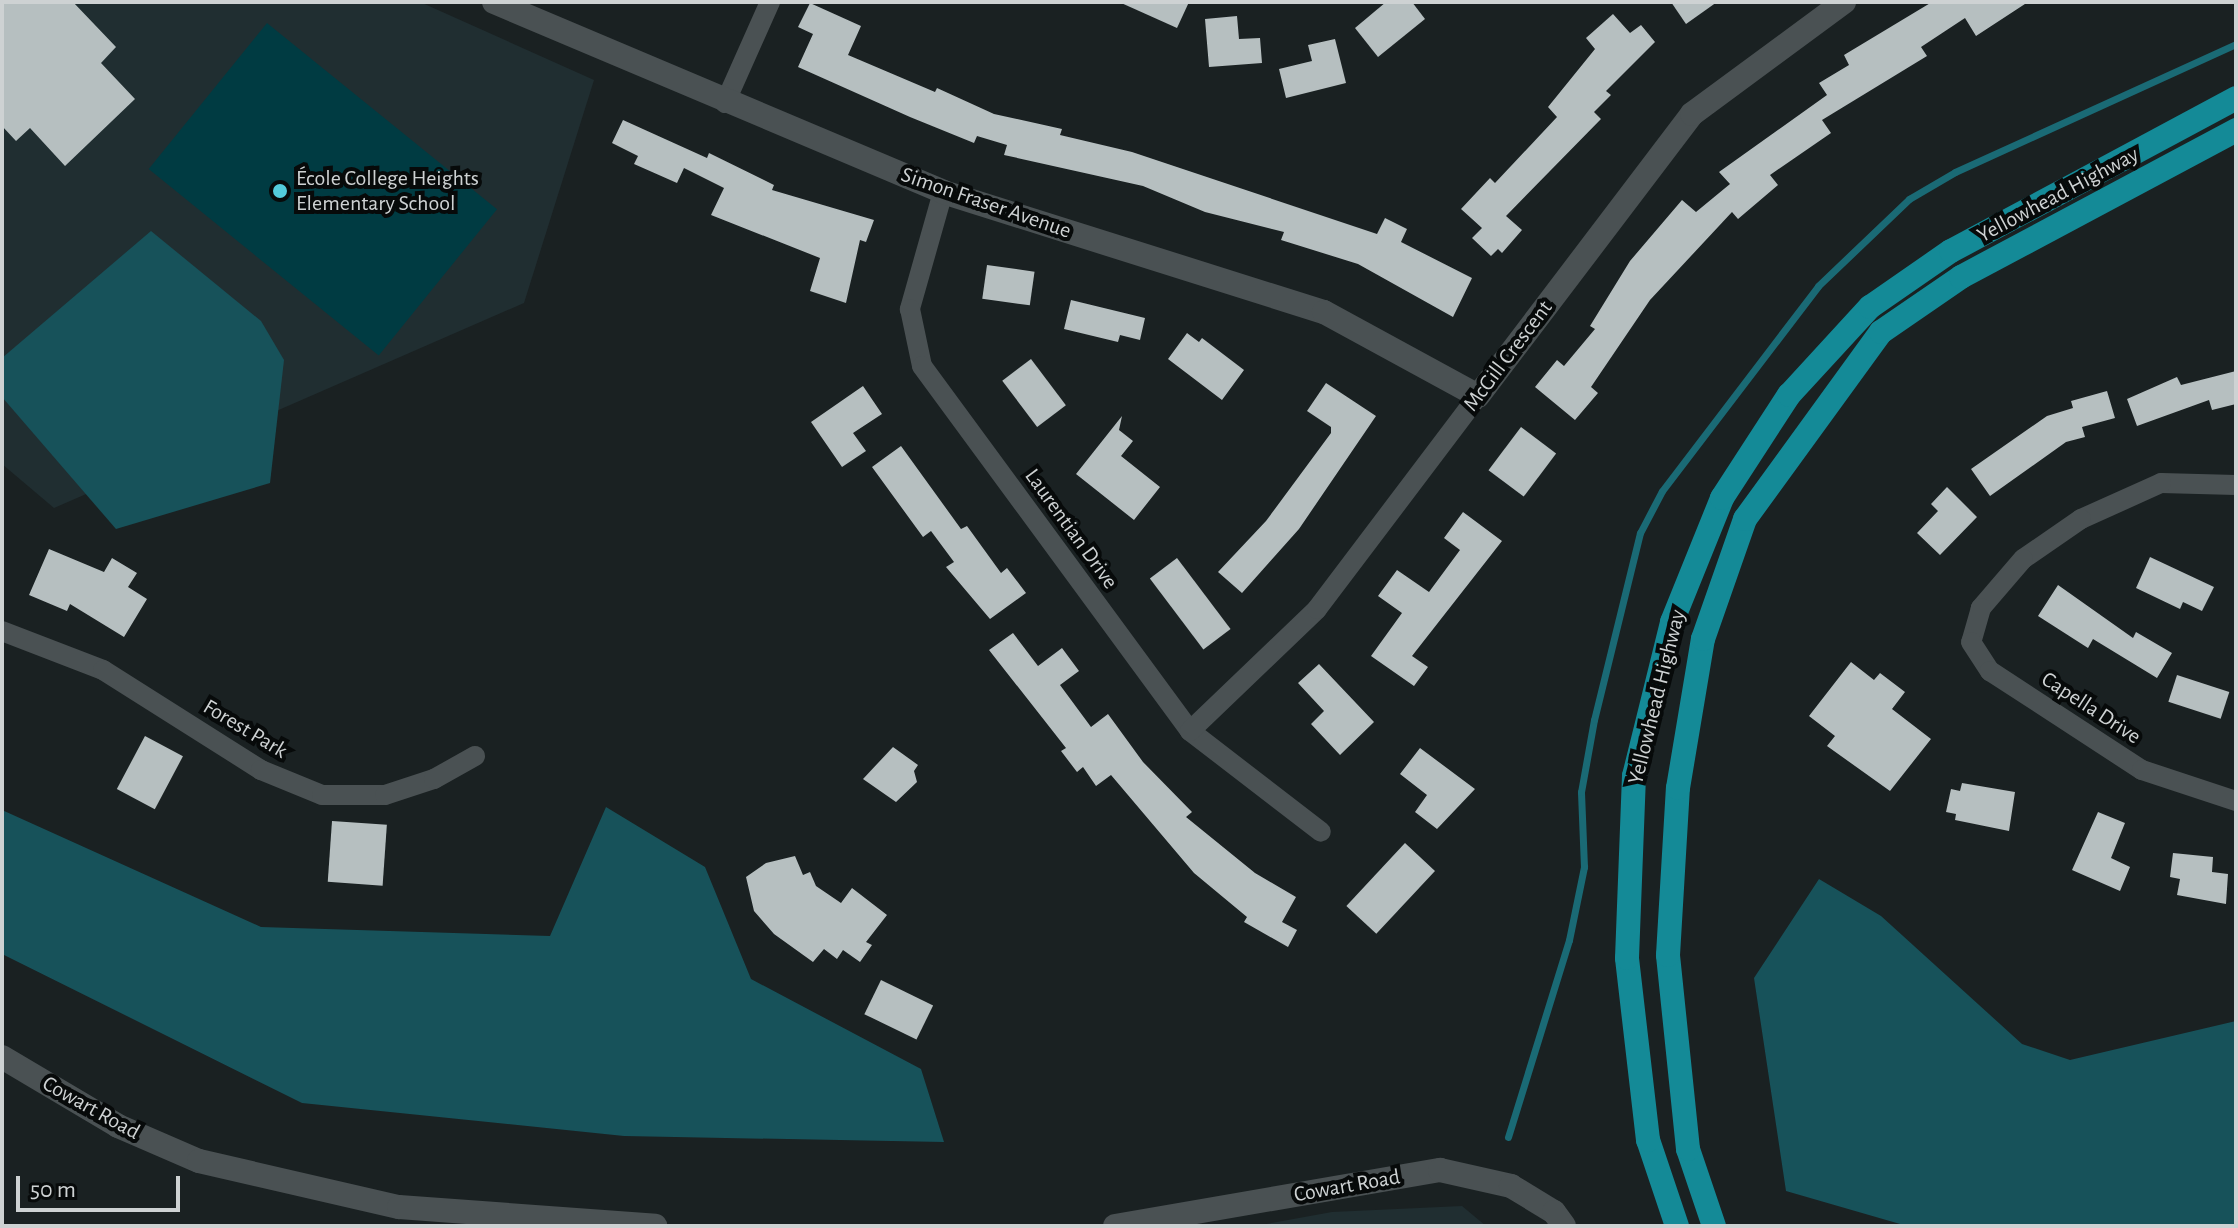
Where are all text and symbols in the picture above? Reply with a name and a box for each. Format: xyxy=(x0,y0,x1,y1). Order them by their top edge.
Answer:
street label: Yellowhead Highway xyxy=(1973,141,2143,249)
street label: Simon Fraser Avenue xyxy=(898,162,1074,244)
place label: École College Heights Elementary School xyxy=(296,165,479,216)
marker: École College Heights Elementary School xyxy=(271,182,289,200)
street label: McGill Crescent xyxy=(1458,295,1558,417)
street label: Laurentian Drive xyxy=(1019,464,1123,594)
street label: Yellowhead Highway xyxy=(1623,607,1691,787)
street label: Capella Drive xyxy=(2036,666,2146,750)
street label: Forest Park xyxy=(198,694,292,764)
street label: Cowart Road xyxy=(38,1070,144,1146)
scale bar xyxy=(20,1160,184,1210)
street label: Cowart Road xyxy=(1292,1164,1402,1208)
text: 50 m xyxy=(30,1178,76,1202)

